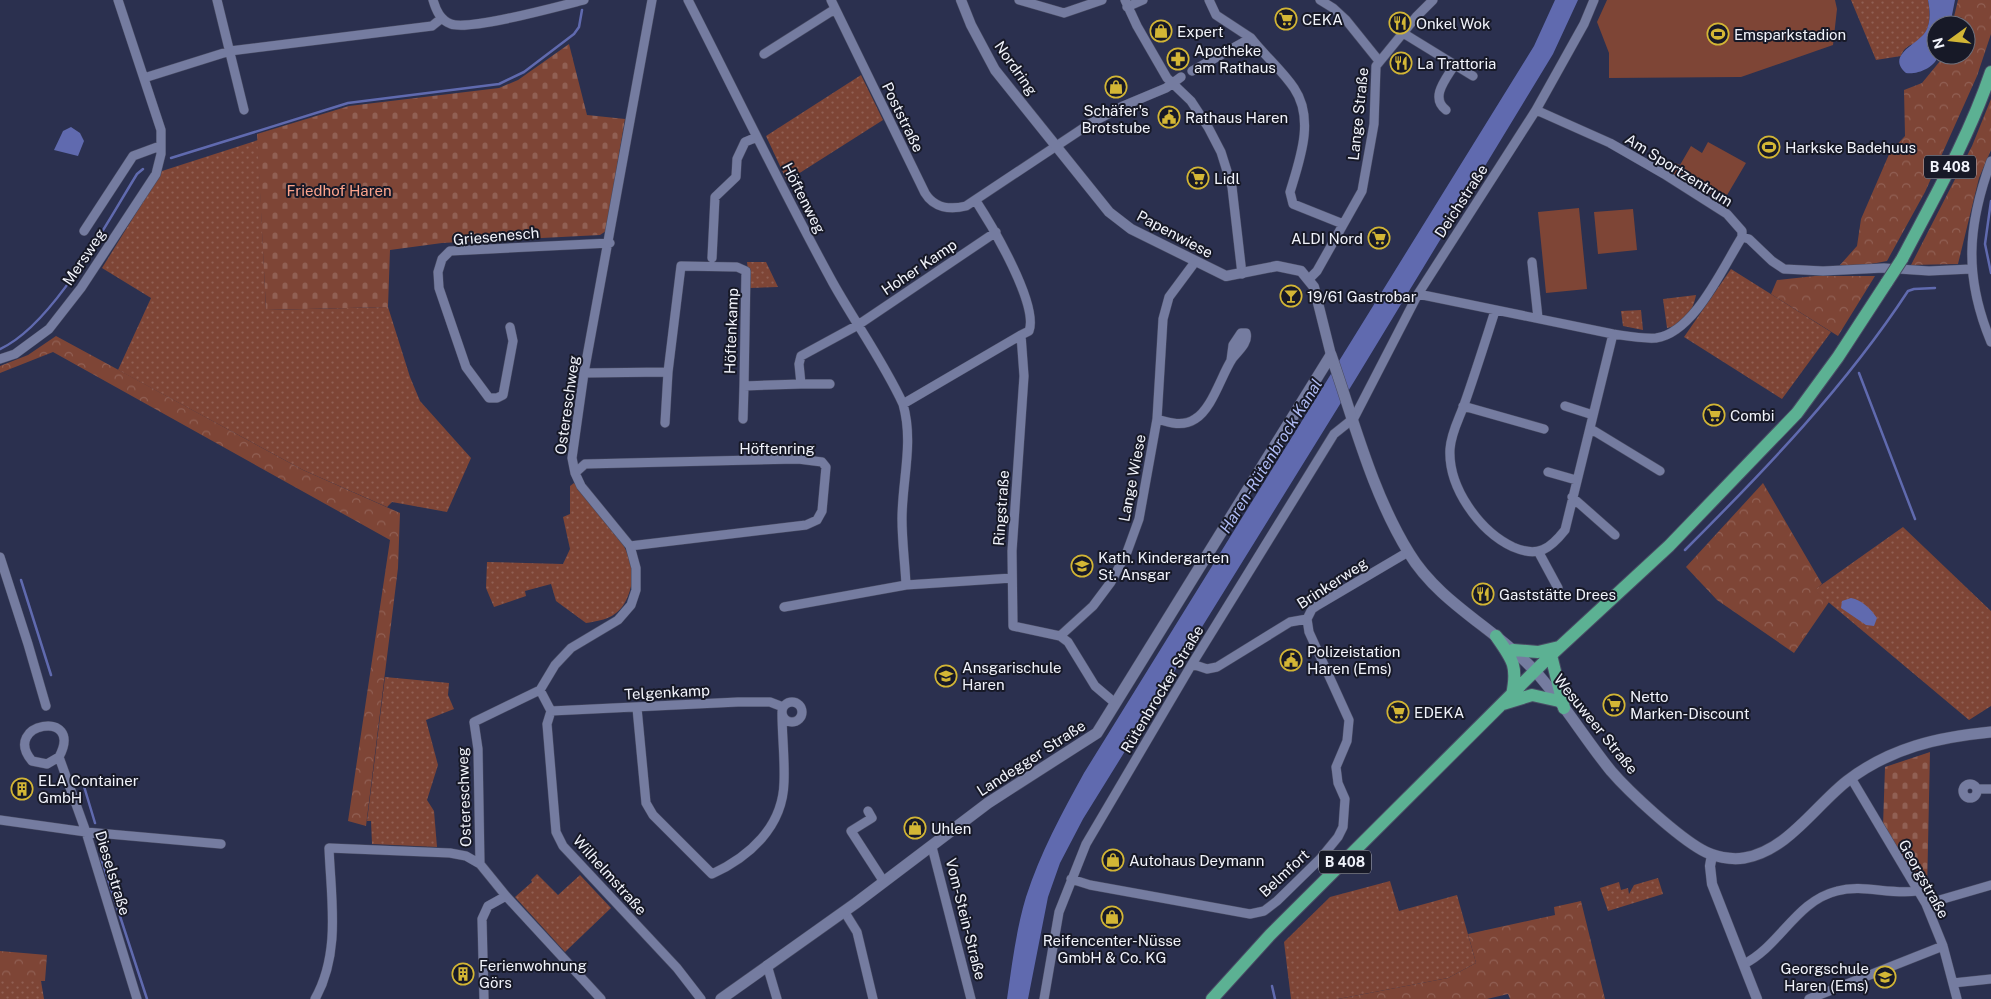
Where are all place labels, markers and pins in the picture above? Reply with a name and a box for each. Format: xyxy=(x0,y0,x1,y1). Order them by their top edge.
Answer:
supermarket icon: CEKA xyxy=(1274,7,1298,31)
place label: CEKA xyxy=(1302,11,1343,28)
restaurant icon: Onkel Wok xyxy=(1388,11,1412,35)
place label: Onkel Wok xyxy=(1416,15,1491,32)
shop icon: Expert xyxy=(1149,19,1173,43)
sports icon: Emsparkstadion xyxy=(1706,22,1730,46)
place label: Expert xyxy=(1177,23,1224,40)
place label: Emsparkstadion xyxy=(1734,26,1846,43)
place label: Apotheke am Rathaus xyxy=(1194,42,1276,76)
pharmacy icon: Apotheke am Rathaus xyxy=(1166,47,1190,71)
restaurant icon: La Trattoria xyxy=(1389,51,1413,75)
place label: La Trattoria xyxy=(1417,55,1496,72)
shop icon: Schäfer's Brotstube xyxy=(1104,75,1128,99)
place label: Schäfer's Brotstube xyxy=(1081,102,1151,136)
public building icon: Rathaus Haren xyxy=(1157,105,1181,129)
place label: Rathaus Haren xyxy=(1185,109,1288,126)
sports icon: Harkske Badehuus xyxy=(1757,135,1781,159)
place label: Harkske Badehuus xyxy=(1785,139,1916,156)
supermarket icon: Lidl xyxy=(1186,166,1210,190)
place label: Lidl xyxy=(1214,170,1240,187)
supermarket icon: ALDI Nord xyxy=(1367,226,1391,250)
place label: ALDI Nord xyxy=(1291,230,1363,247)
bar icon: 19/61 Gastrobar xyxy=(1279,284,1303,308)
place label: 19/61 Gastrobar xyxy=(1307,288,1417,305)
supermarket icon: Combi xyxy=(1702,403,1726,427)
place label: Combi xyxy=(1730,407,1774,424)
place label: Kath. Kindergarten St. Ansgar xyxy=(1098,549,1229,583)
school or university icon: Kath. Kindergarten St. Ansgar xyxy=(1070,554,1094,578)
restaurant icon: Gaststätte Drees xyxy=(1471,582,1495,606)
place label: Gaststätte Drees xyxy=(1499,586,1616,603)
place label: Polizeistation Haren (Ems) xyxy=(1307,643,1400,677)
public building icon: Polizeistation Haren (Ems) xyxy=(1279,648,1303,672)
place label: Ansgarischule Haren xyxy=(962,659,1062,693)
school or university icon: Ansgarischule Haren xyxy=(934,664,958,688)
place label: Netto Marken-Discount xyxy=(1630,688,1750,722)
supermarket icon: Netto Marken-Discount xyxy=(1602,693,1626,717)
supermarket icon: EDEKA xyxy=(1386,700,1410,724)
place label: EDEKA xyxy=(1414,704,1465,721)
place label: ELA Container GmbH xyxy=(38,772,139,806)
building icon: ELA Container GmbH xyxy=(10,777,34,801)
shop icon: Uhlen xyxy=(903,816,927,840)
place label: Uhlen xyxy=(931,820,971,837)
shop icon: Autohaus Deymann xyxy=(1101,848,1125,872)
place label: Autohaus Deymann xyxy=(1129,852,1265,869)
shop icon: Reifencenter-Nüsse GmbH & Co. KG xyxy=(1100,905,1124,929)
place label: Reifencenter-Nüsse GmbH & Co. KG xyxy=(1043,932,1181,966)
place label: Ferienwohnung Görs xyxy=(479,957,587,991)
place label: Georgschule Haren (Ems) xyxy=(1781,960,1869,994)
building icon: Ferienwohnung Görs xyxy=(451,962,475,986)
school or university icon: Georgschule Haren (Ems) xyxy=(1873,965,1897,989)

